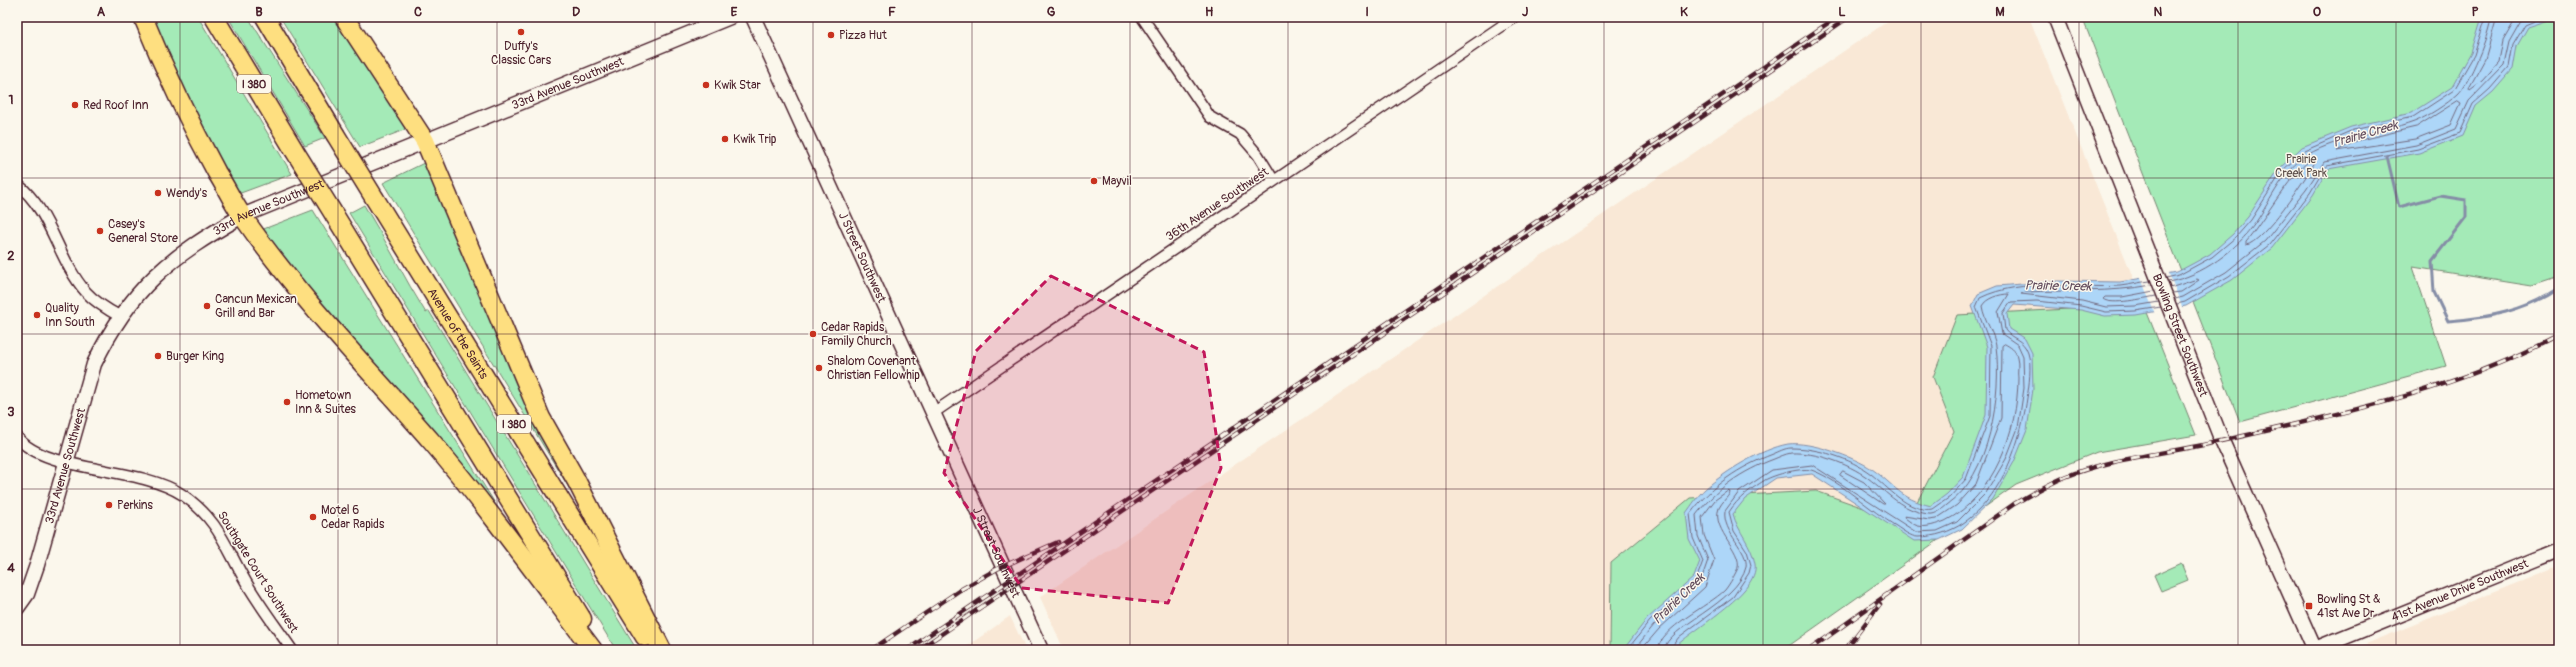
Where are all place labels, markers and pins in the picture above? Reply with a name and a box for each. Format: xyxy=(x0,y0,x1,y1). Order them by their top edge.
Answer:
marker: Duffy's Classic Cars xyxy=(516,27,526,37)
place label: Pizza Hut xyxy=(839,28,887,43)
marker: Pizza Hut xyxy=(826,30,836,40)
place label: Duffy's Classic Cars xyxy=(491,39,552,68)
place label: Kwik Star xyxy=(714,78,761,93)
marker: Kwik Star xyxy=(701,80,711,90)
place label: Red Roof Inn xyxy=(83,98,149,113)
marker: Red Roof Inn xyxy=(70,100,80,110)
place label: Kwik Trip xyxy=(733,132,777,147)
marker: Kwik Trip xyxy=(720,134,730,144)
place label: Mayvil xyxy=(1102,174,1132,189)
marker: Mayvil xyxy=(1089,176,1099,186)
place label: Wendy's xyxy=(166,186,208,201)
marker: Wendy's xyxy=(153,188,163,198)
place label: Casey's General Store xyxy=(108,217,178,246)
marker: Casey's General Store xyxy=(95,226,105,236)
place label: Cancun Mexican Grill and Bar xyxy=(215,292,297,321)
place label: Quality Inn South xyxy=(45,301,95,330)
marker: Cancun Mexican Grill and Bar xyxy=(202,301,212,311)
marker: Quality Inn South xyxy=(32,310,42,320)
place label: Cedar Rapids Family Church xyxy=(821,320,892,349)
marker: Cedar Rapids Family Church xyxy=(808,329,818,339)
place label: Burger King xyxy=(166,349,224,364)
marker: Burger King xyxy=(153,351,163,361)
place label: Shalom Covenant Christian Fellowhip xyxy=(827,354,920,383)
marker: Shalom Covenant Christian Fellowhip xyxy=(814,363,824,373)
place label: Hometown Inn & Suites xyxy=(295,388,357,417)
marker: Hometown Inn & Suites xyxy=(282,397,292,407)
place label: Perkins xyxy=(117,498,153,513)
marker: Perkins xyxy=(104,500,114,510)
place label: Motel 6 Cedar Rapids xyxy=(321,503,385,532)
marker: Motel 6 Cedar Rapids xyxy=(308,512,318,522)
place label: Bowling St & 41st Ave Dr xyxy=(2317,592,2380,621)
marker: Bowling St & 41st Ave Dr xyxy=(2304,601,2314,611)

